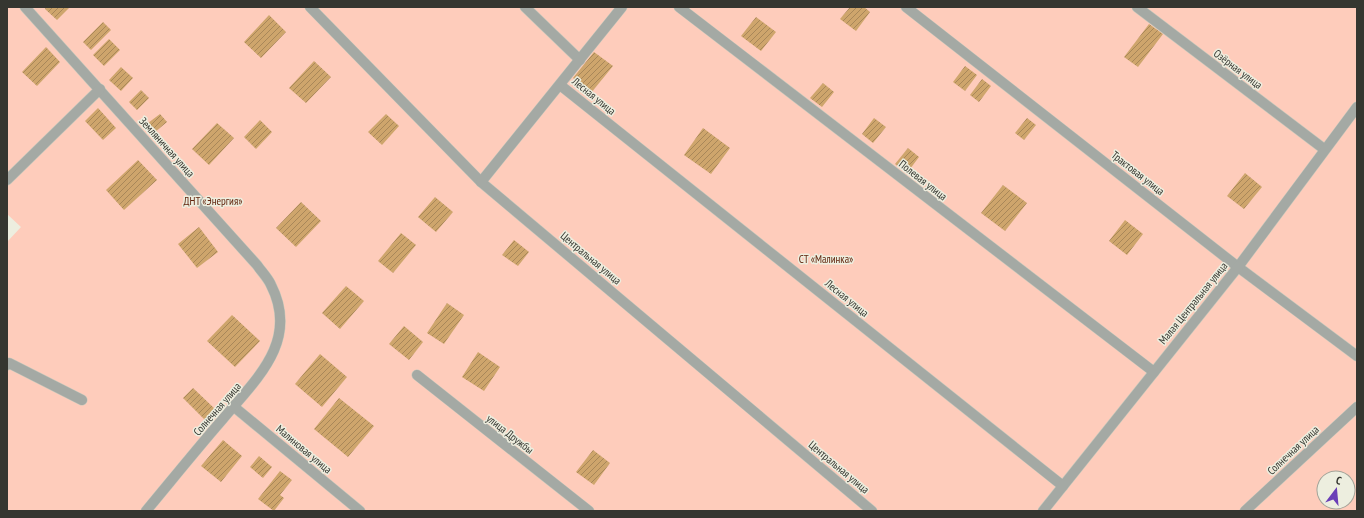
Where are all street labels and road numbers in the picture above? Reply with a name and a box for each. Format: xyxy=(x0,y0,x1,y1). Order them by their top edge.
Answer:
street label: Озёрная улица xyxy=(1211,46,1265,92)
street label: Лесная улица xyxy=(569,74,619,118)
street label: Земляничная улица xyxy=(136,114,198,180)
street label: Трактовая улица xyxy=(1109,148,1167,198)
street label: Полевая улица xyxy=(896,157,950,203)
street label: Центральная улица xyxy=(558,229,624,287)
street label: Малая Центральная улица xyxy=(1156,259,1230,347)
street label: Лесная улица xyxy=(822,276,872,320)
street label: Солнечная улица xyxy=(190,380,244,438)
street label: улица Дружбы xyxy=(484,411,536,457)
street label: Малиновая улица xyxy=(273,422,335,476)
street label: Солнечная улица xyxy=(1264,422,1322,478)
street label: Центральная улица xyxy=(806,438,872,496)

